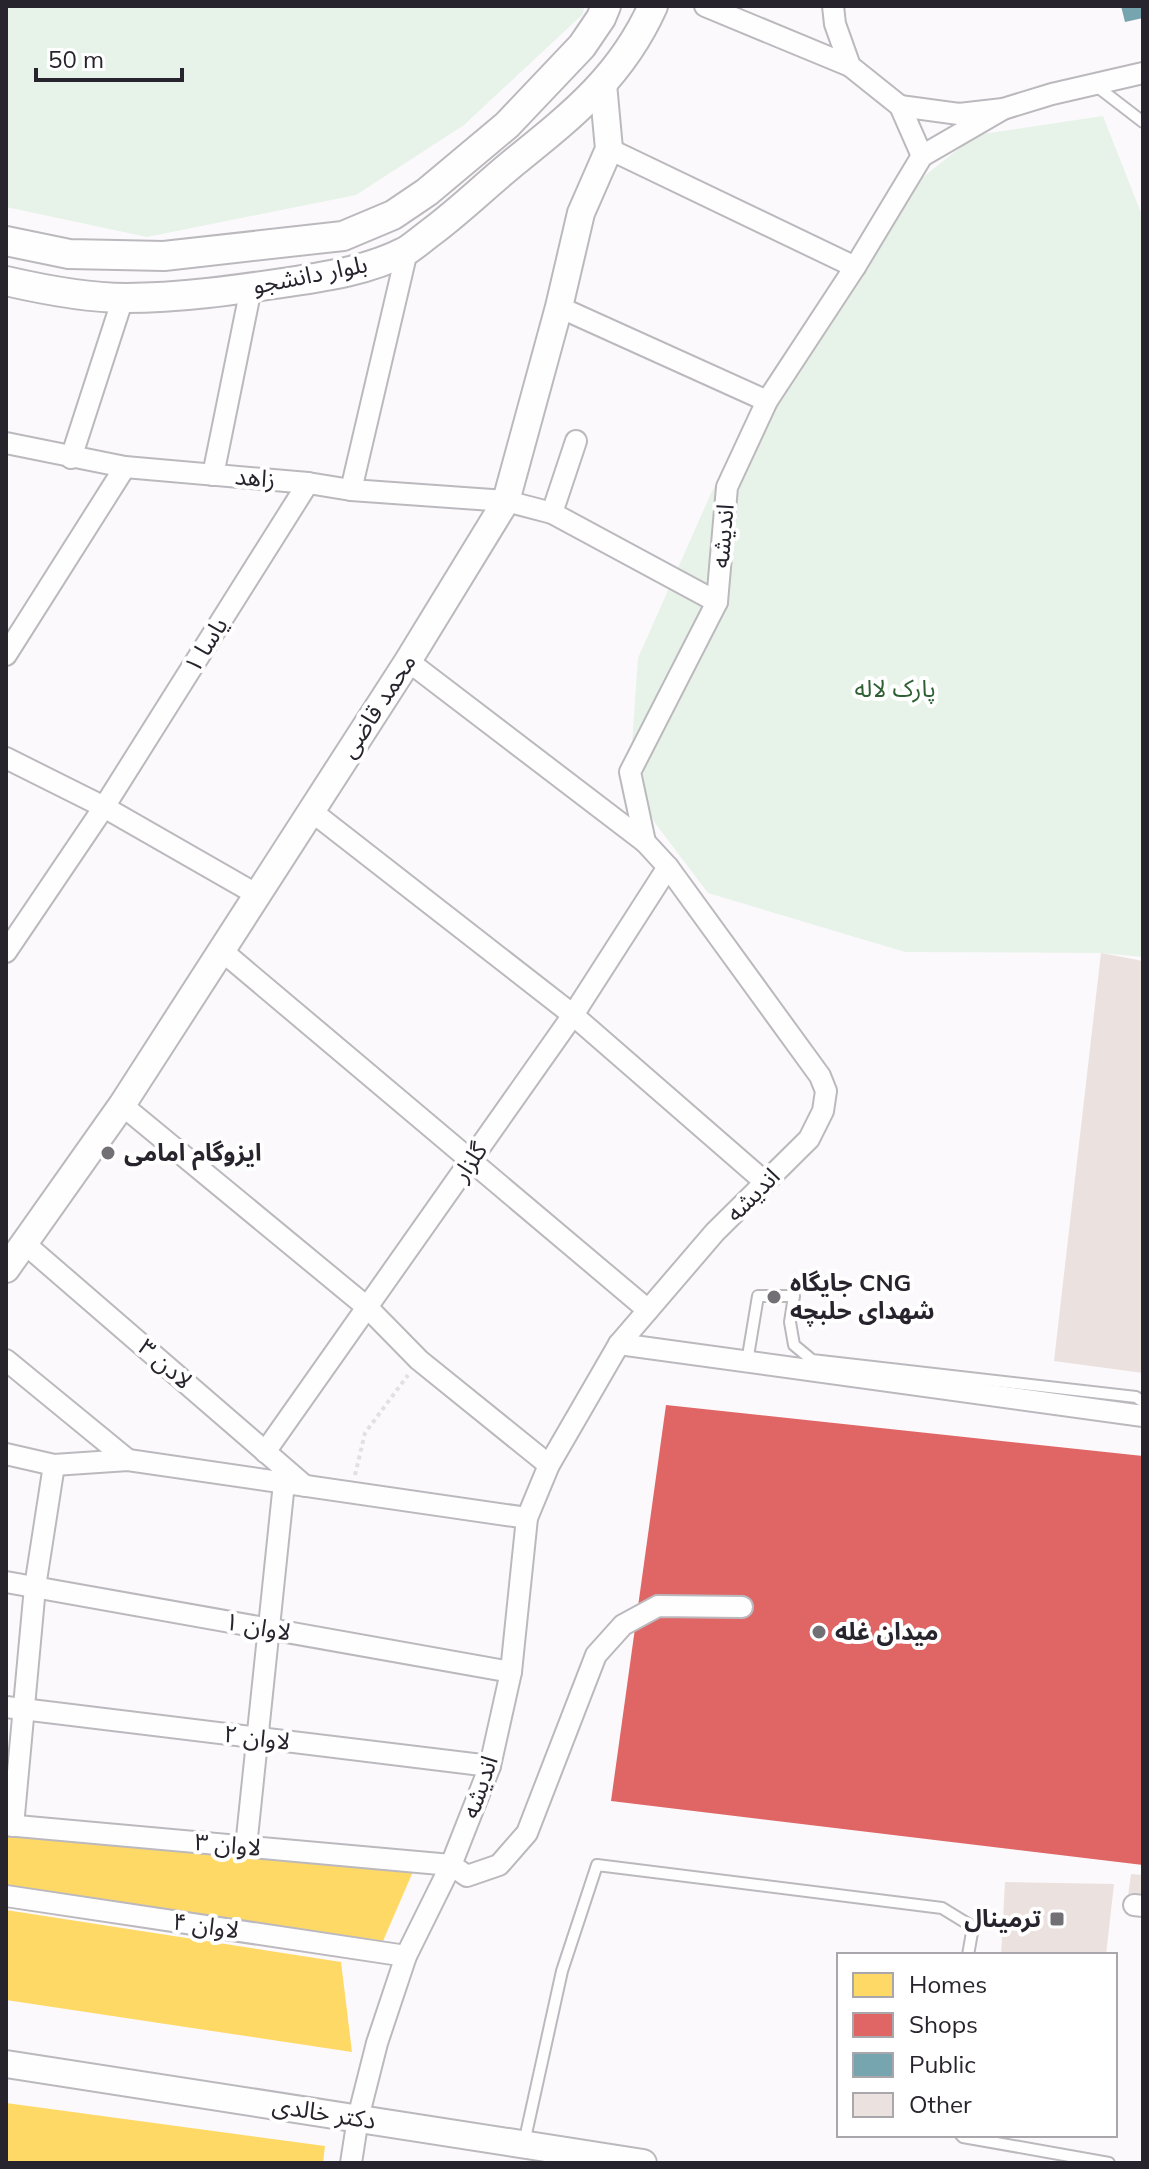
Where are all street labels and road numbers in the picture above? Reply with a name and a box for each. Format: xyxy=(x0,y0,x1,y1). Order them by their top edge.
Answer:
street label: بلوار دانشجو xyxy=(250,248,370,300)
street label: زاهد xyxy=(234,460,277,494)
street label: اندیشه xyxy=(704,503,740,569)
street label: یاسا ۱ xyxy=(177,611,234,678)
street label: محمد قاضی xyxy=(332,648,422,763)
street label: گلزار xyxy=(445,1135,494,1187)
street label: اندیشه xyxy=(719,1161,786,1228)
street label: لادن ۳ xyxy=(132,1332,199,1395)
street label: لاوان ۱ xyxy=(223,1605,294,1647)
street label: لاوان ۲ xyxy=(222,1718,292,1756)
street label: اندیشه xyxy=(454,1751,504,1822)
street label: لاوان ۳ xyxy=(193,1826,263,1862)
street label: لاوان ۴ xyxy=(171,1906,241,1945)
street label: دکتر خالدی xyxy=(270,2089,378,2135)

